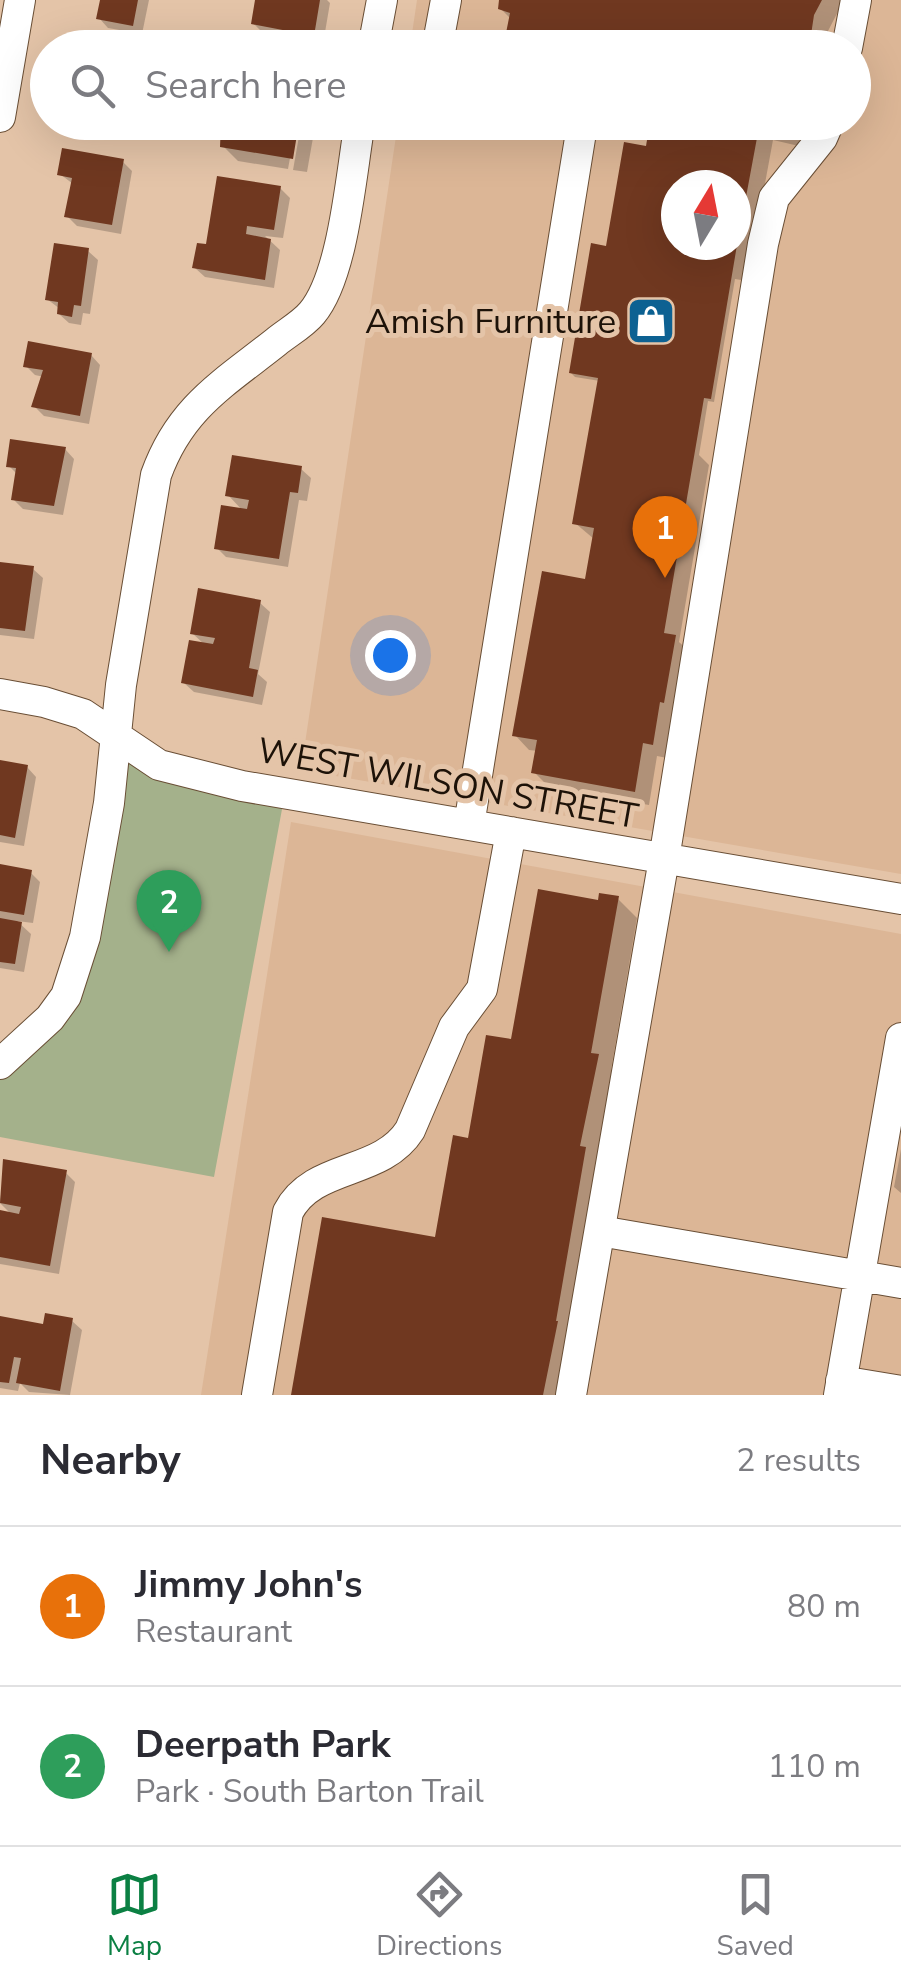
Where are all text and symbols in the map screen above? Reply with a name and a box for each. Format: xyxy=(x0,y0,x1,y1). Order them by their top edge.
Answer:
search box xyxy=(30,30,871,140)
icon: search xyxy=(65,58,120,113)
text: Search here xyxy=(145,60,346,111)
north arrow xyxy=(661,170,751,260)
shop icon: Amish Furniture xyxy=(625,295,677,347)
place label: Amish Furniture xyxy=(365,298,616,345)
pin: 1 xyxy=(632,496,698,578)
your location xyxy=(365,630,416,681)
street label: WEST WILSON STREET xyxy=(254,727,642,840)
pin: 2 xyxy=(136,870,202,952)
text: Nearby xyxy=(40,1432,181,1489)
text: 2 results xyxy=(736,1439,861,1482)
text: Jimmy John's xyxy=(135,1559,362,1610)
text: 1 xyxy=(63,1585,82,1628)
text: 80 m xyxy=(787,1585,861,1628)
text: Restaurant xyxy=(135,1610,292,1653)
text: Deerpath Park xyxy=(135,1719,391,1770)
text: 2 xyxy=(63,1745,82,1788)
text: 110 m xyxy=(768,1745,861,1788)
text: Park · South Barton Trail xyxy=(135,1770,484,1813)
tab: Map xyxy=(107,1867,162,1965)
tab: Directions xyxy=(376,1867,502,1965)
tab: Saved xyxy=(717,1867,794,1965)

